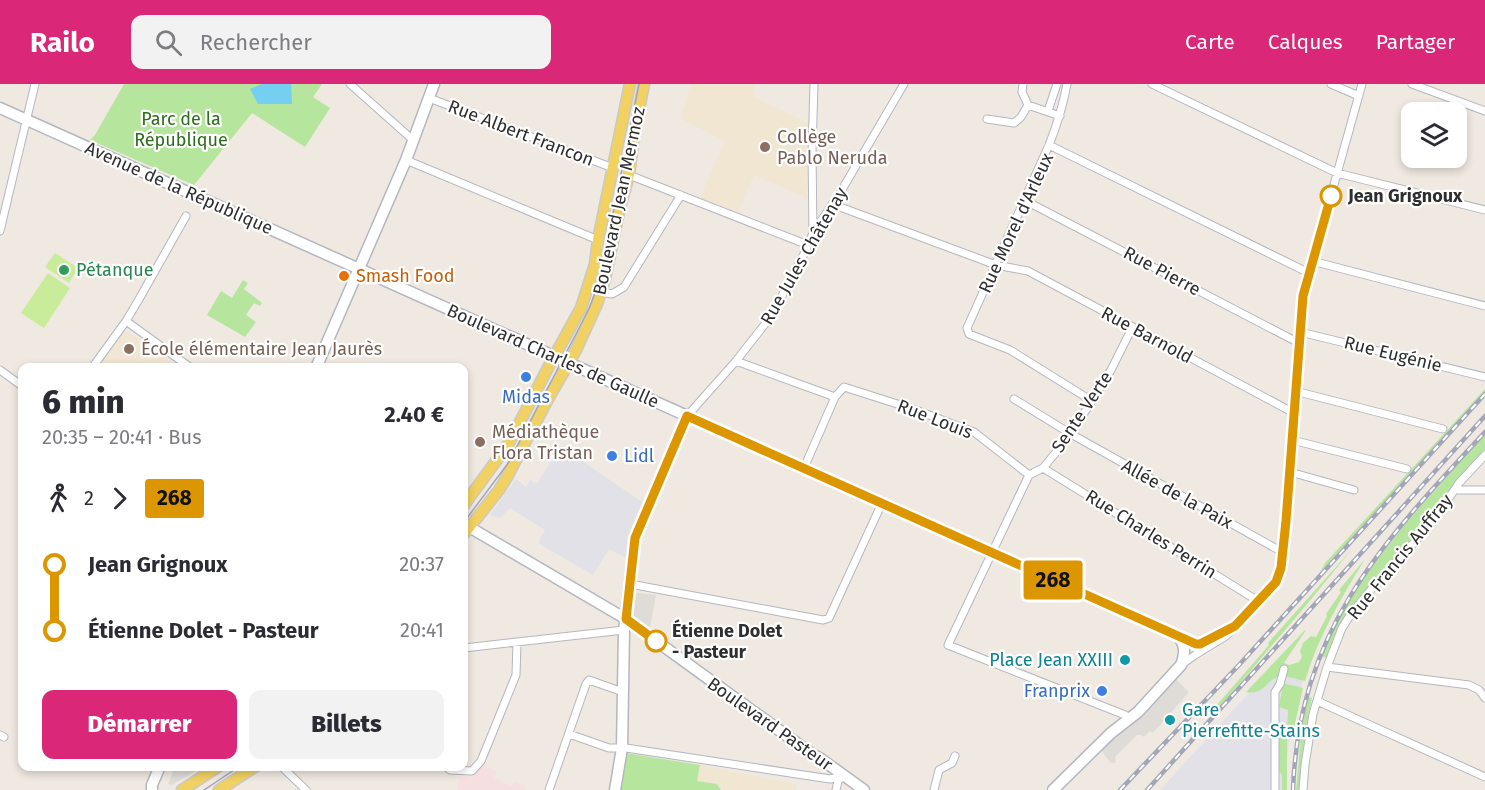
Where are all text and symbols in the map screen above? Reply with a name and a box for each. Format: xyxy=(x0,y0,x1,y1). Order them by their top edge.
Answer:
search box xyxy=(131,15,551,69)
text: Railo xyxy=(30,26,95,59)
icon: search xyxy=(152,26,185,59)
text: Rechercher xyxy=(200,29,312,56)
text: Carte xyxy=(1185,29,1235,55)
text: Calques xyxy=(1268,29,1343,55)
text: Partager xyxy=(1376,29,1455,55)
street label: Rue Albert Francon xyxy=(445,95,597,171)
map controls xyxy=(1401,102,1467,168)
button: layers xyxy=(1401,102,1467,168)
street label: Boulevard Jean Mermoz xyxy=(588,105,650,297)
park label: Parc de la République xyxy=(134,108,228,151)
place label: Collège Pablo Neruda xyxy=(777,126,888,169)
street label: Avenue de la République xyxy=(82,137,276,239)
marker: Collège Pablo Neruda xyxy=(758,140,772,154)
street label: Rue Morel d'Arleux xyxy=(974,149,1058,297)
street label: Rue Jules Châtenay xyxy=(756,183,852,329)
marker: Jean Grignoux xyxy=(1320,185,1342,207)
place label: Jean Grignoux xyxy=(1347,185,1463,207)
street label: Rue Pierre xyxy=(1120,241,1204,301)
place label: Pétanque xyxy=(76,259,154,281)
marker: Pétanque xyxy=(57,263,71,277)
place label: Smash Food xyxy=(356,265,455,287)
marker: Smash Food xyxy=(337,269,351,283)
street label: Boulevard Charles de Gaulle xyxy=(444,299,662,413)
street label: Rue Barnold xyxy=(1097,302,1197,368)
street label: Rue Eugénie xyxy=(1342,331,1444,377)
place label: École élémentaire Jean Jaurès xyxy=(141,337,382,360)
marker: École élémentaire Jean Jaurès xyxy=(122,342,136,356)
street label: Sente Verte xyxy=(1047,367,1117,457)
marker: Midas xyxy=(519,370,533,384)
text: 6 min xyxy=(42,382,124,422)
place label: Midas xyxy=(502,386,550,408)
street label: Rue Louis xyxy=(894,395,976,443)
text: 2.40 € xyxy=(384,401,444,428)
place label: Médiathèque Flora Tristan xyxy=(492,421,599,464)
text: 20:35 – 20:41 · Bus xyxy=(42,425,201,449)
marker: Médiathèque Flora Tristan xyxy=(473,435,487,449)
place label: Lidl xyxy=(624,445,654,467)
marker: Lidl xyxy=(605,449,619,463)
street label: Allée de la Paix xyxy=(1118,454,1236,534)
icon: walk xyxy=(42,482,75,515)
icon: forward xyxy=(103,482,136,515)
text: 268 xyxy=(157,485,192,511)
street label: Rue Charles Perrin xyxy=(1081,485,1221,583)
text: 2 xyxy=(84,486,94,510)
street label: Rue Francis Auffray xyxy=(1343,490,1457,624)
text: Jean Grignoux xyxy=(88,551,228,578)
text: 20:37 xyxy=(399,552,444,576)
line badge: 268 xyxy=(1018,560,1088,600)
text: 268 xyxy=(1036,567,1070,593)
text: Étienne Dolet - Pasteur xyxy=(88,617,319,644)
text: 20:41 xyxy=(400,618,444,642)
place label: Étienne Dolet - Pasteur xyxy=(672,619,783,663)
marker: Étienne Dolet - Pasteur xyxy=(645,630,667,652)
place label: Place Jean XXIII xyxy=(989,649,1113,671)
marker: Place Jean XXIII xyxy=(1118,653,1132,667)
street label: Boulevard Pasteur xyxy=(703,673,837,776)
place label: Franprix xyxy=(1024,680,1090,702)
marker: Franprix xyxy=(1095,684,1109,698)
button: Démarrer xyxy=(42,690,237,759)
button: Billets xyxy=(249,690,444,759)
place label: Gare Pierrefitte-Stains xyxy=(1182,699,1320,742)
marker: Gare Pierrefitte-Stains xyxy=(1163,713,1177,727)

